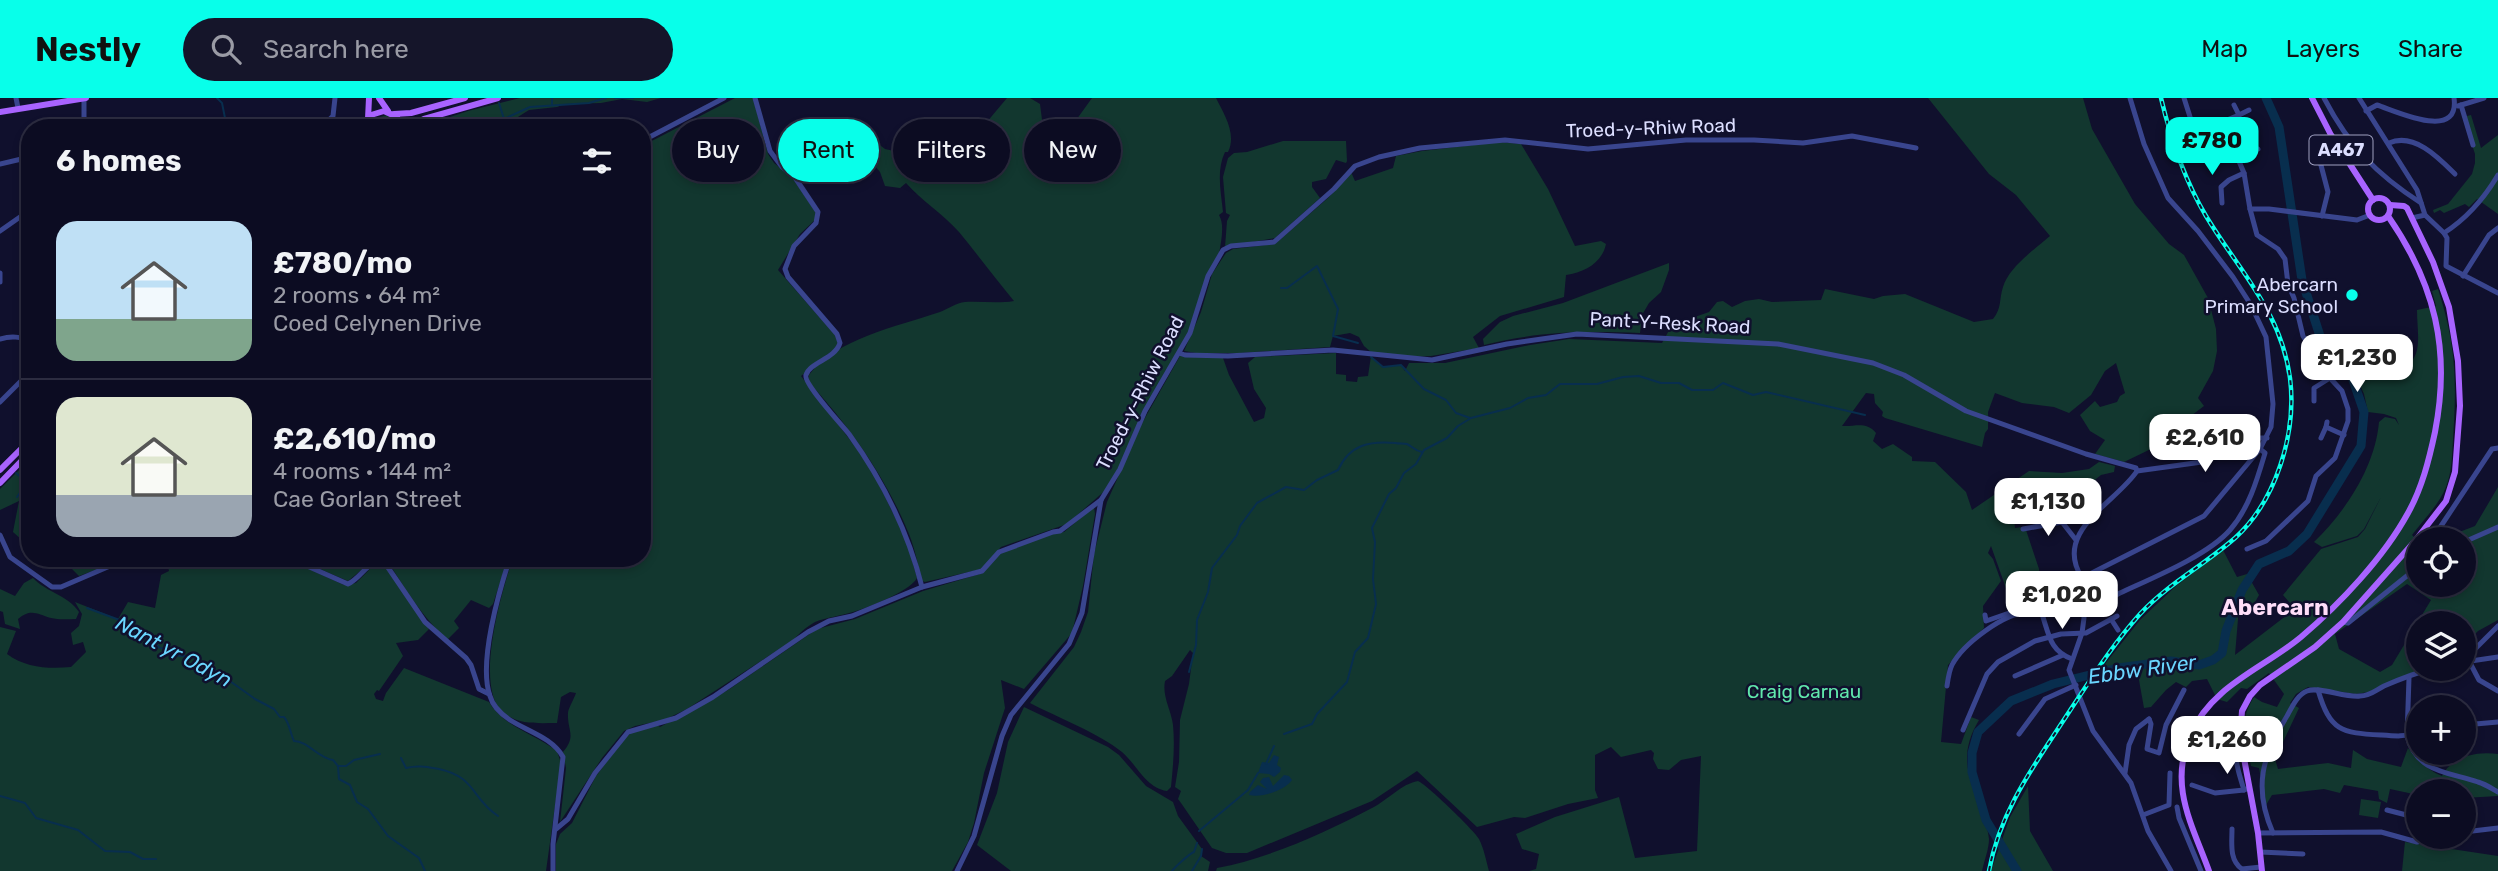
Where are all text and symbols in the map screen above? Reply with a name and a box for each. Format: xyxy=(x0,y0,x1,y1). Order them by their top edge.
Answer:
search box xyxy=(183,18,673,81)
text: Nestly xyxy=(35,30,141,69)
icon: search xyxy=(207,30,245,68)
text: Search here xyxy=(263,34,409,65)
text: Map xyxy=(2201,35,2248,63)
text: Layers xyxy=(2286,35,2360,63)
text: Share xyxy=(2398,35,2463,63)
street label: Troed-y-Rhiw Road xyxy=(1565,114,1737,142)
pin: £780 xyxy=(2171,118,2253,177)
chip: Buy xyxy=(672,119,764,182)
chip: Rent xyxy=(778,119,879,182)
chip: Filters xyxy=(893,119,1010,182)
chip: New xyxy=(1024,119,1121,182)
text: £780 xyxy=(2182,126,2242,154)
road number: A467 xyxy=(2310,136,2372,164)
icon: filters xyxy=(578,142,616,180)
text: 6 homes xyxy=(56,143,182,179)
text: £780/mo xyxy=(273,245,412,281)
icon: home xyxy=(112,249,196,333)
place label: Abercarn Primary School xyxy=(2204,273,2338,318)
text: 2 rooms · 64 m² xyxy=(273,281,440,309)
marker: Abercarn Primary School xyxy=(2344,287,2360,303)
street label: Pant-Y-Resk Road xyxy=(1589,307,1751,339)
text: Coed Celynen Drive xyxy=(273,309,482,337)
street label: Troed-y-Rhiw Road xyxy=(1091,312,1189,474)
pin: £1,230 xyxy=(2300,334,2414,394)
text: £1,230 xyxy=(2317,343,2397,371)
pin: £2,610 xyxy=(2148,414,2262,474)
text: £2,610/mo xyxy=(273,421,436,457)
text: £2,610 xyxy=(2165,423,2245,451)
icon: home xyxy=(112,425,196,509)
text: 4 rooms · 144 m² xyxy=(273,457,451,485)
pin: £1,130 xyxy=(1991,478,2105,538)
text: Cae Gorlan Street xyxy=(273,485,462,513)
text: £1,130 xyxy=(2010,487,2086,515)
map controls xyxy=(2406,527,2476,849)
button: locate xyxy=(2406,527,2476,597)
pin: £1,020 xyxy=(2005,572,2119,631)
text: £1,020 xyxy=(2022,580,2102,608)
district label: Abercarn xyxy=(2221,593,2329,621)
water label: Nant yr Odyn xyxy=(112,610,236,692)
button: layers xyxy=(2406,611,2476,681)
water label: Ebbw River xyxy=(2086,649,2199,689)
park label: Craig Carnau xyxy=(1747,680,1861,703)
button: + xyxy=(2406,695,2476,765)
pin: £1,260 xyxy=(2170,716,2284,776)
text: £1,260 xyxy=(2187,725,2267,753)
button: − xyxy=(2406,779,2476,849)

